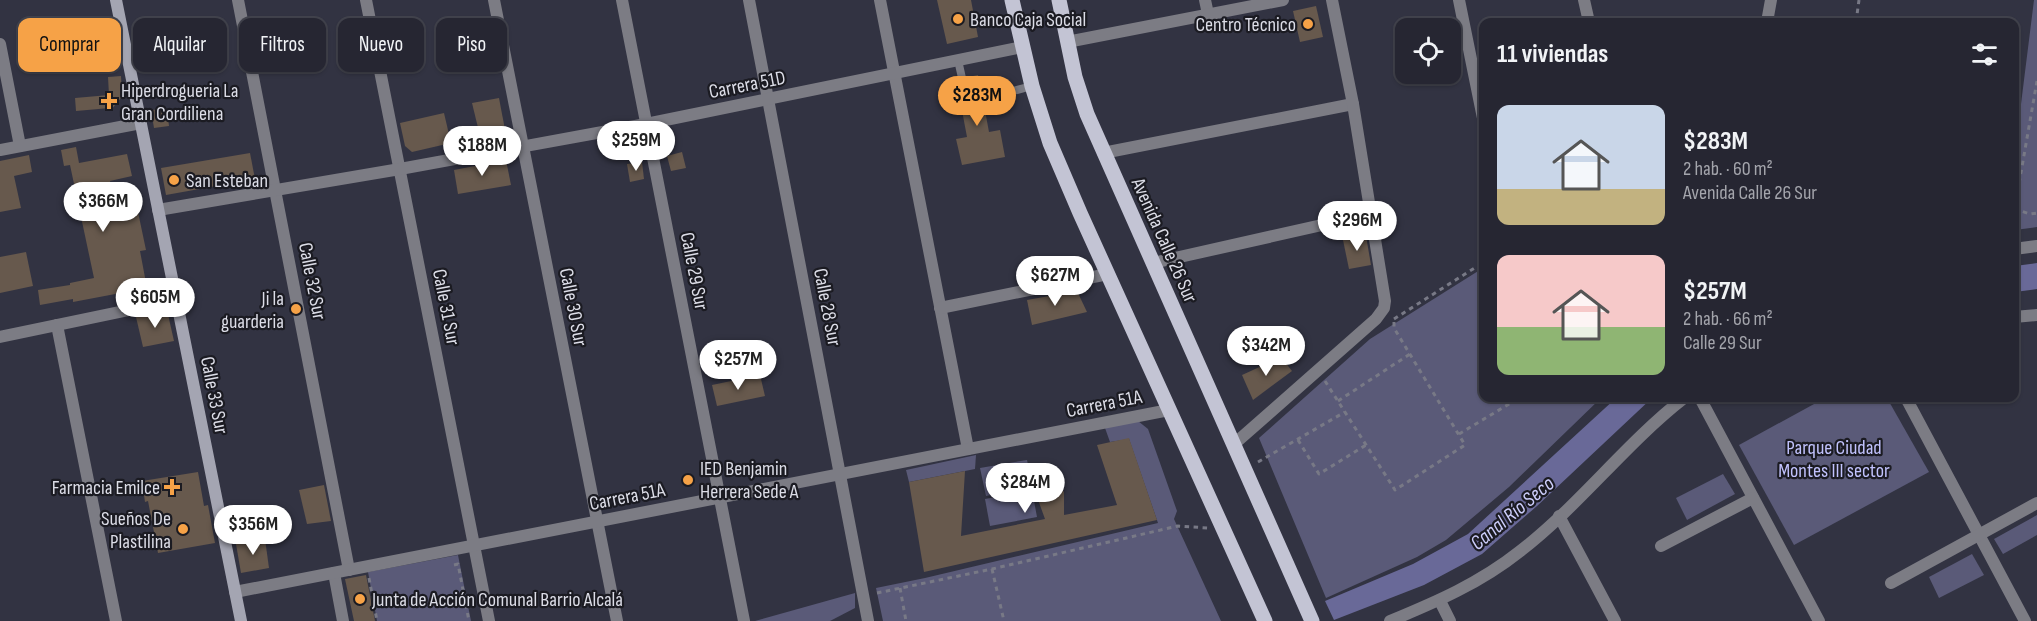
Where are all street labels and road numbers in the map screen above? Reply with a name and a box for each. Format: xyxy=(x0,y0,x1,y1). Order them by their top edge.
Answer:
street label: Carrera 51D xyxy=(707,66,788,104)
street label: Avenida Calle 26 Sur xyxy=(1125,173,1202,307)
street label: Calle 29 Sur xyxy=(675,230,713,312)
street label: Calle 32 Sur xyxy=(293,241,331,322)
street label: Calle 30 Sur xyxy=(554,266,592,348)
street label: Calle 28 Sur xyxy=(808,266,846,348)
street label: Calle 31 Sur xyxy=(427,267,465,347)
street label: Calle 33 Sur xyxy=(195,354,233,436)
street label: Carrera 51A xyxy=(1064,385,1144,423)
street label: Carrera 51A xyxy=(587,478,667,516)

